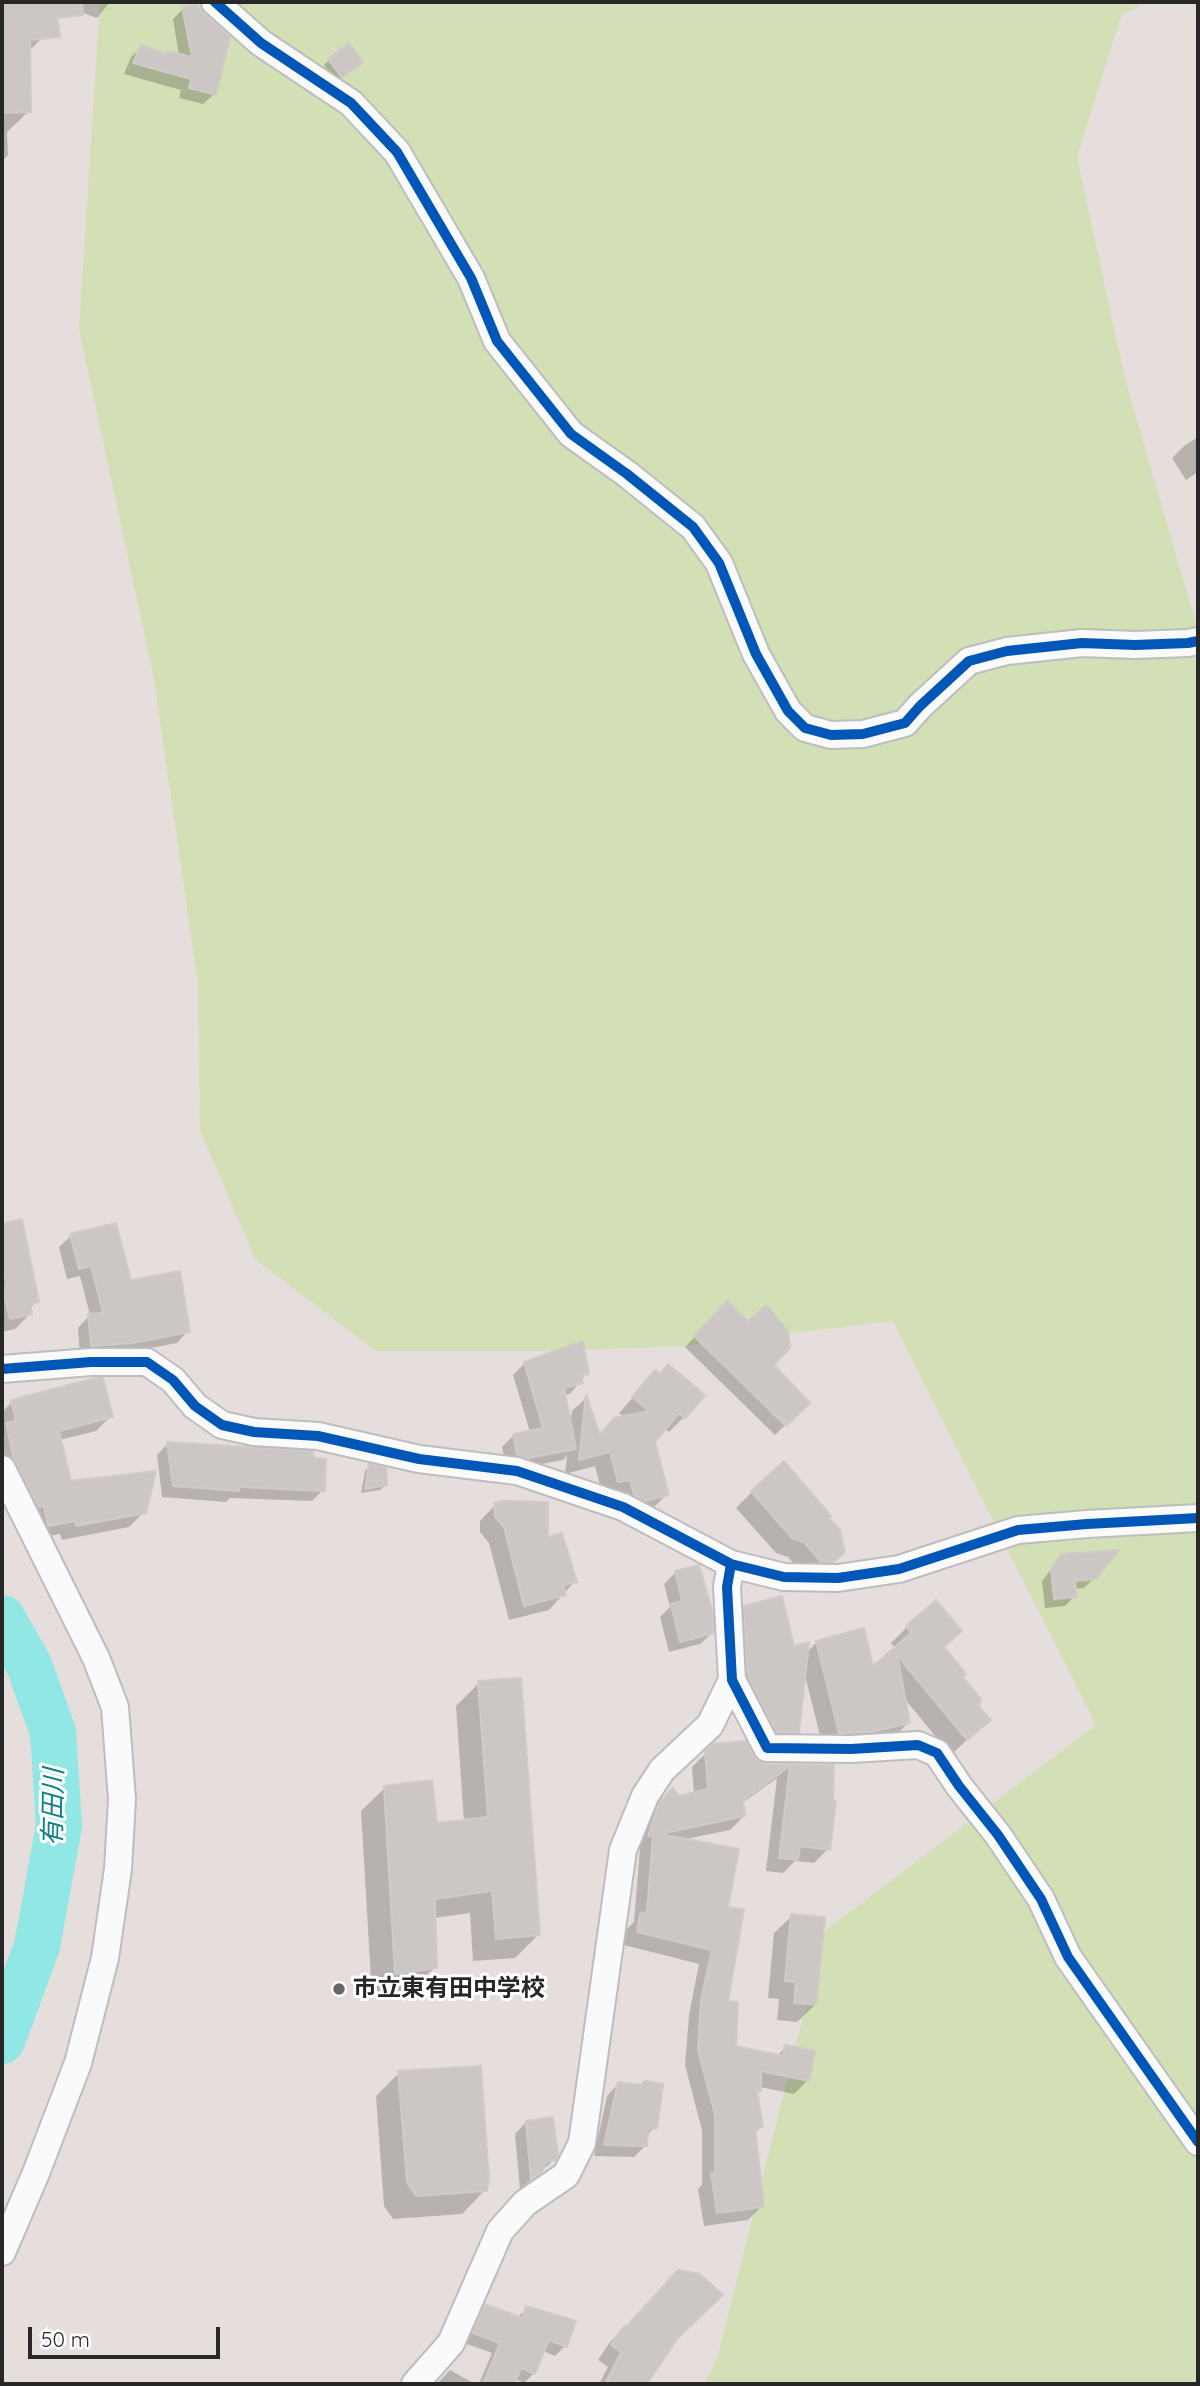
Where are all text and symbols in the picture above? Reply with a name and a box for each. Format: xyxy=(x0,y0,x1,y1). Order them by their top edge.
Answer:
water label: 有田川 xyxy=(38,1768,70,1846)
place label: 市立東有田中学校 xyxy=(353,1975,545,2003)
marker: 市立東有田中学校 xyxy=(331,1981,347,1997)
scale bar xyxy=(32,2312,224,2356)
text: 50 m xyxy=(41,2326,90,2352)

